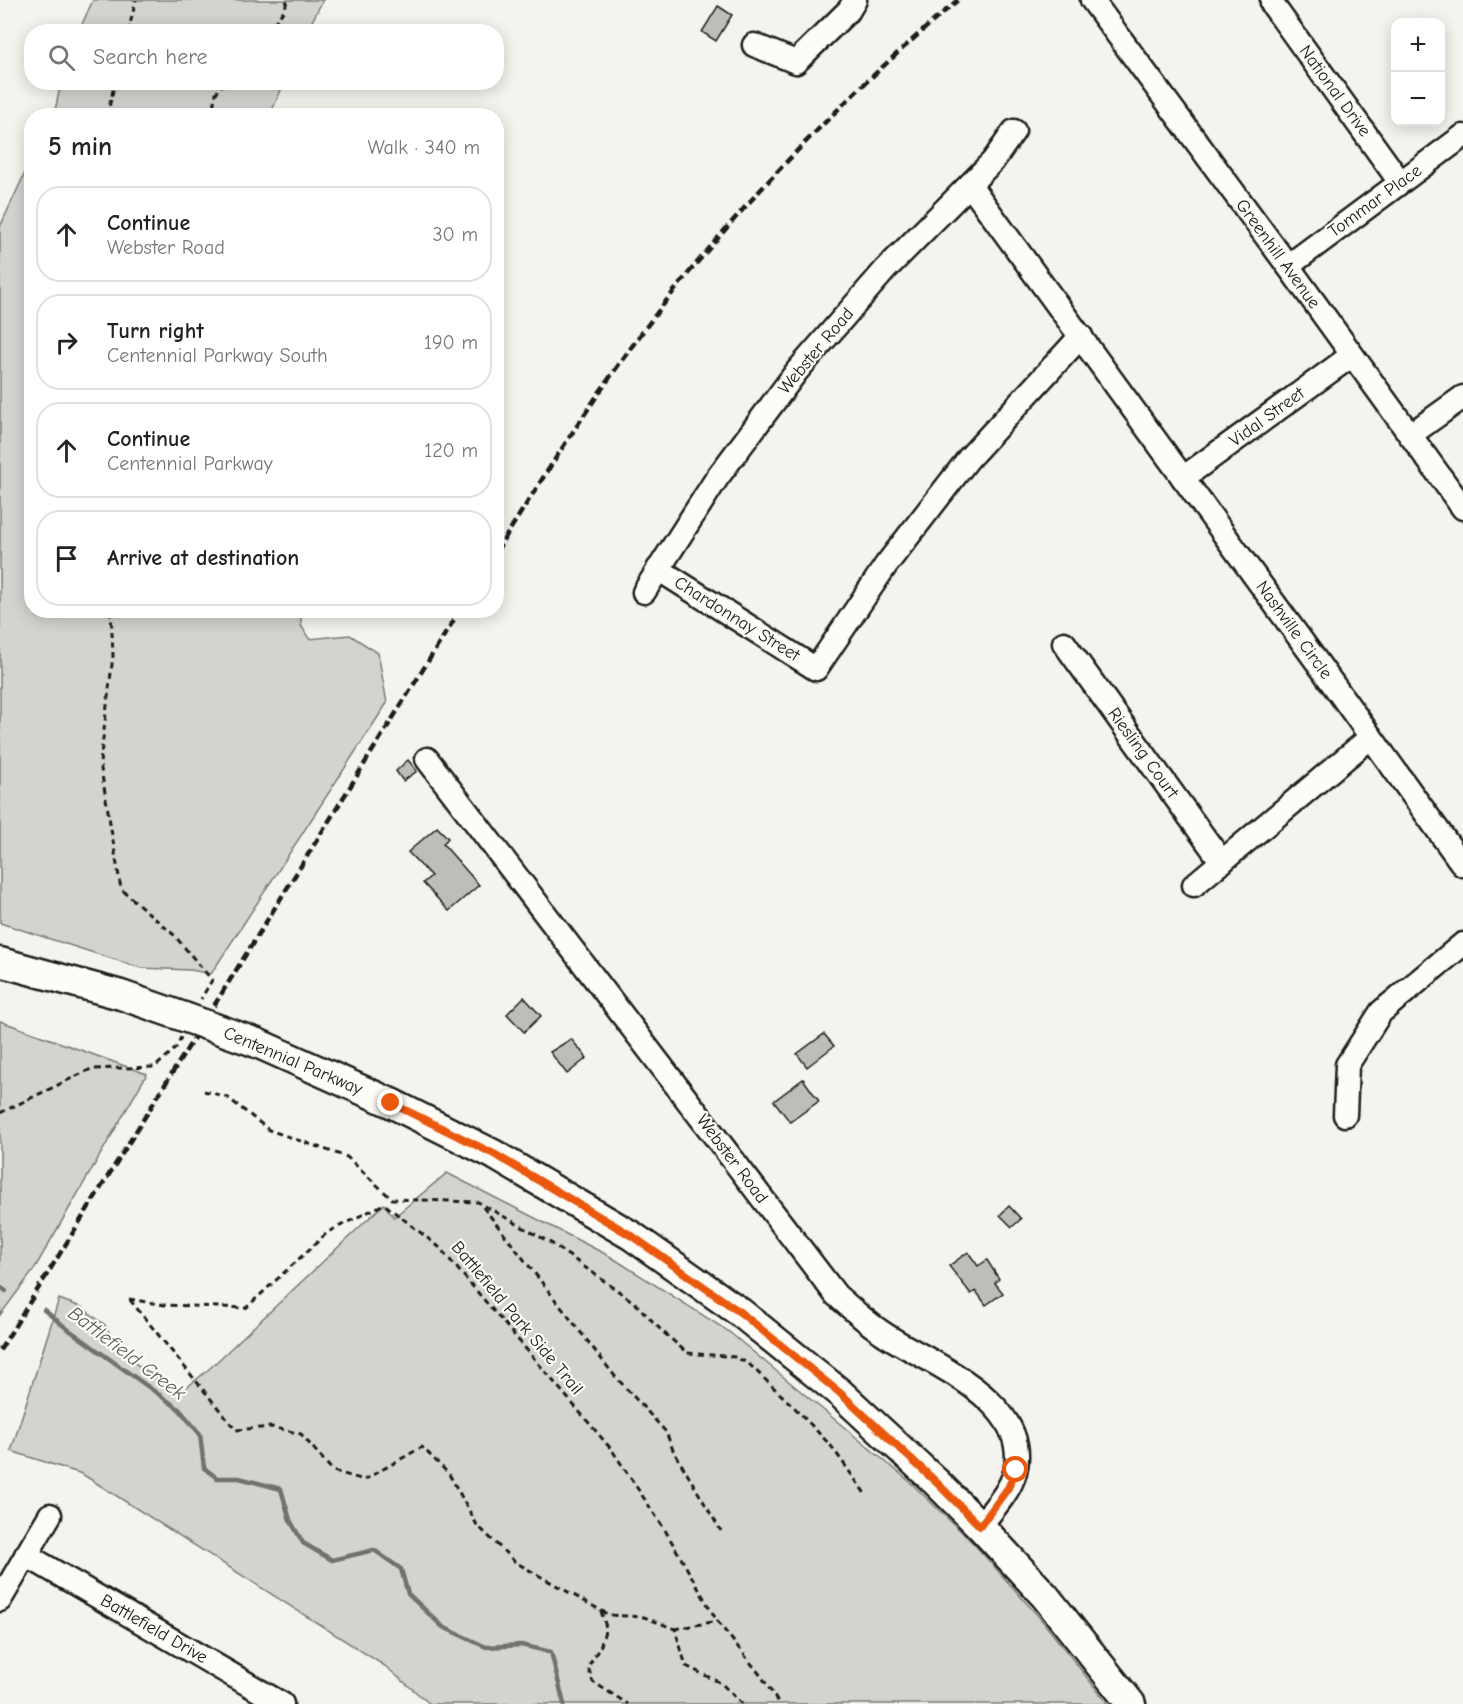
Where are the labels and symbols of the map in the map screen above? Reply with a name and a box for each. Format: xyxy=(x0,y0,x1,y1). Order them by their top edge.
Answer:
street label: National Drive xyxy=(1295,41,1375,141)
street label: Tommar Place xyxy=(1324,160,1426,242)
street label: Greenhill Avenue xyxy=(1231,195,1325,313)
street label: Webster Road xyxy=(774,304,858,398)
street label: Vidal Street xyxy=(1225,382,1309,451)
street label: Chardonnay Street xyxy=(670,572,804,667)
street label: Nashville Circle xyxy=(1251,577,1337,683)
street label: Riesling Court xyxy=(1103,704,1183,803)
street label: Centennial Parkway xyxy=(220,1022,367,1100)
route end xyxy=(377,1089,403,1115)
street label: Webster Road xyxy=(692,1110,772,1208)
street label: Battlefield Park Side Trail xyxy=(447,1237,587,1399)
water label: Battlefield Creek xyxy=(64,1301,191,1405)
route start xyxy=(1002,1456,1028,1482)
street label: Battlefield Drive xyxy=(97,1590,211,1668)

